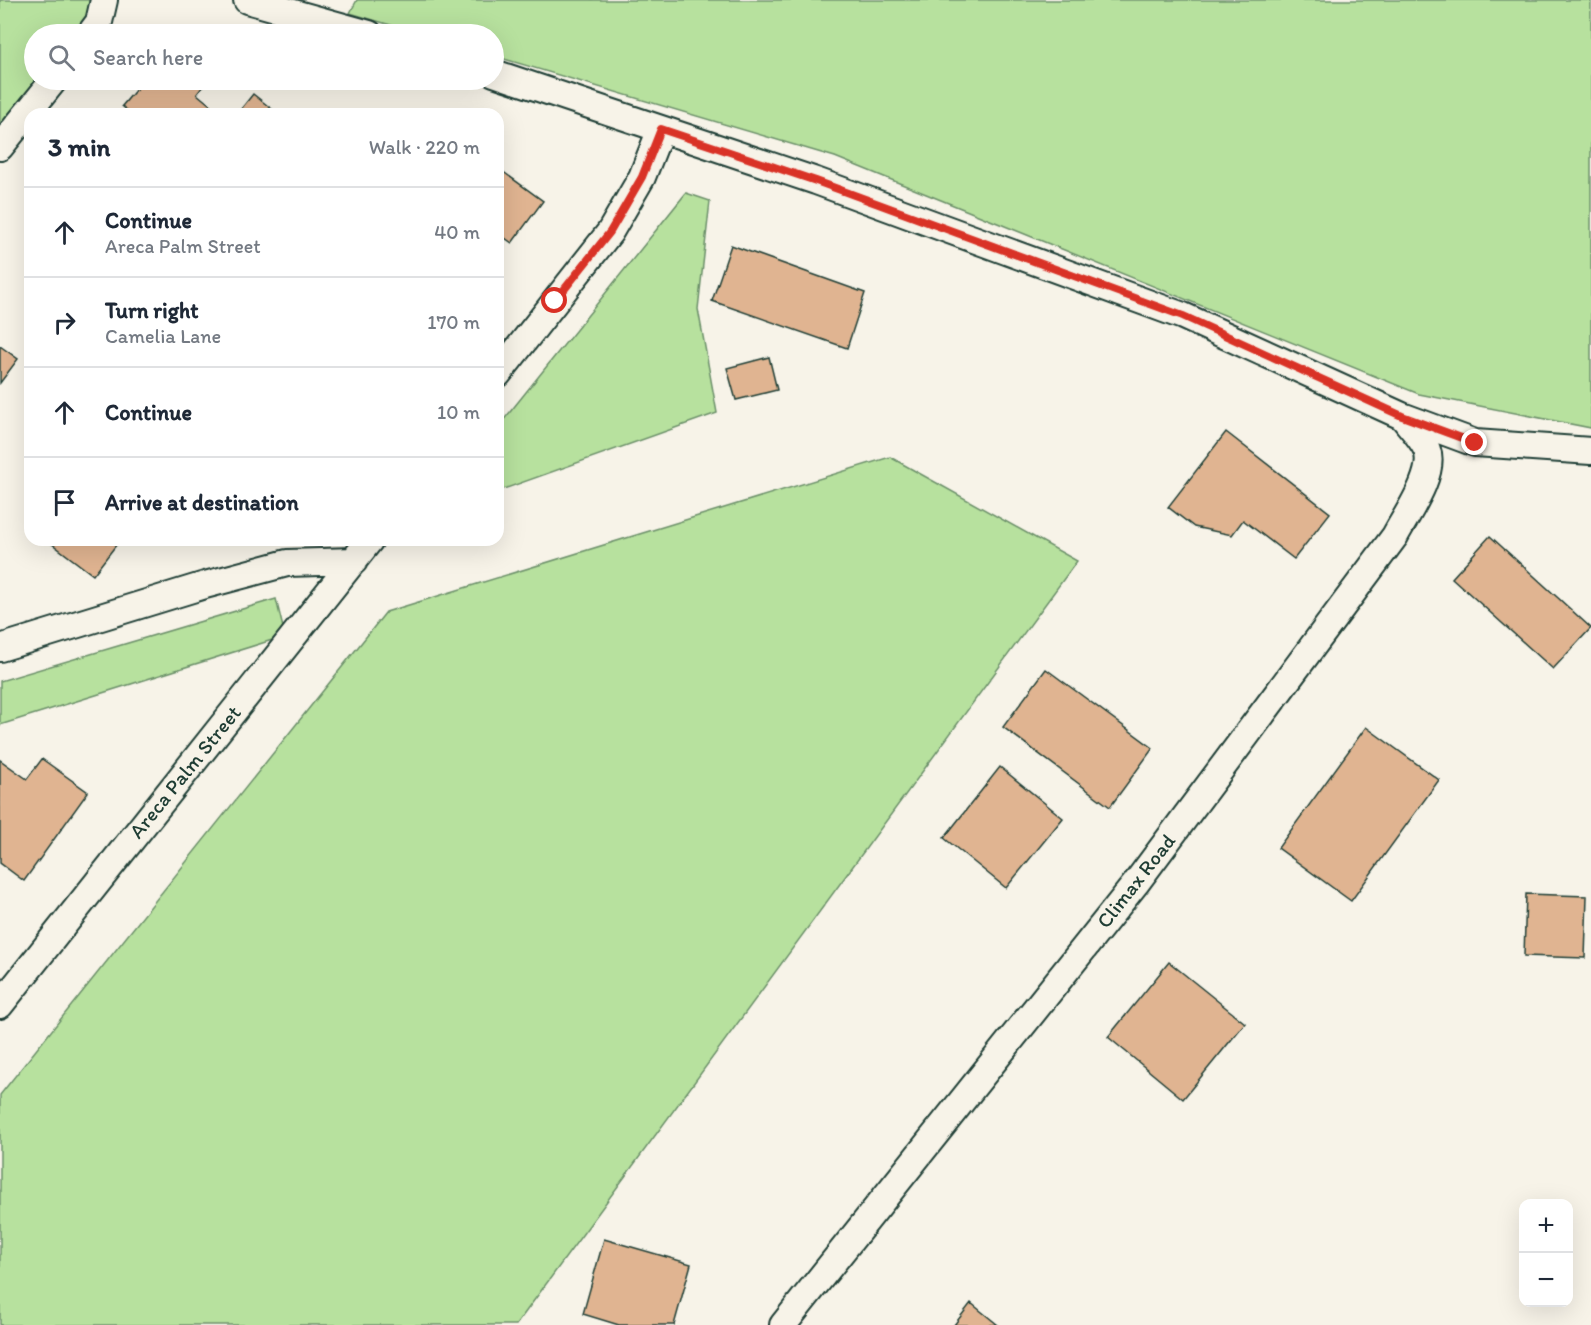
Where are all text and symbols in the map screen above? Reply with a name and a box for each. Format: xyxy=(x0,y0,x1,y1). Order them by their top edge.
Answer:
search box xyxy=(24,24,504,90)
icon: search xyxy=(45,41,78,74)
text: Search here xyxy=(93,44,203,71)
text: 3 min xyxy=(48,131,110,163)
text: Walk · 220 m xyxy=(369,135,480,159)
text: Continue xyxy=(105,207,192,234)
icon: ahead xyxy=(48,216,81,249)
text: 40 m xyxy=(434,220,480,244)
text: Areca Palm Street xyxy=(105,234,261,258)
route start xyxy=(541,287,567,313)
text: Turn right xyxy=(105,297,199,324)
icon: right xyxy=(48,306,81,339)
text: 170 m xyxy=(427,310,480,334)
text: Camelia Lane xyxy=(105,324,221,348)
icon: ahead xyxy=(48,396,81,429)
text: Continue xyxy=(105,399,192,426)
text: 10 m xyxy=(437,400,480,424)
route end xyxy=(1461,429,1487,455)
icon: arrive xyxy=(48,486,81,519)
text: Arrive at destination xyxy=(105,489,299,516)
street label: Areca Palm Street xyxy=(123,700,246,843)
street label: Climax Road xyxy=(1091,828,1181,933)
map controls xyxy=(1519,1199,1573,1307)
button: + xyxy=(1519,1199,1573,1253)
button: − xyxy=(1519,1253,1573,1307)

